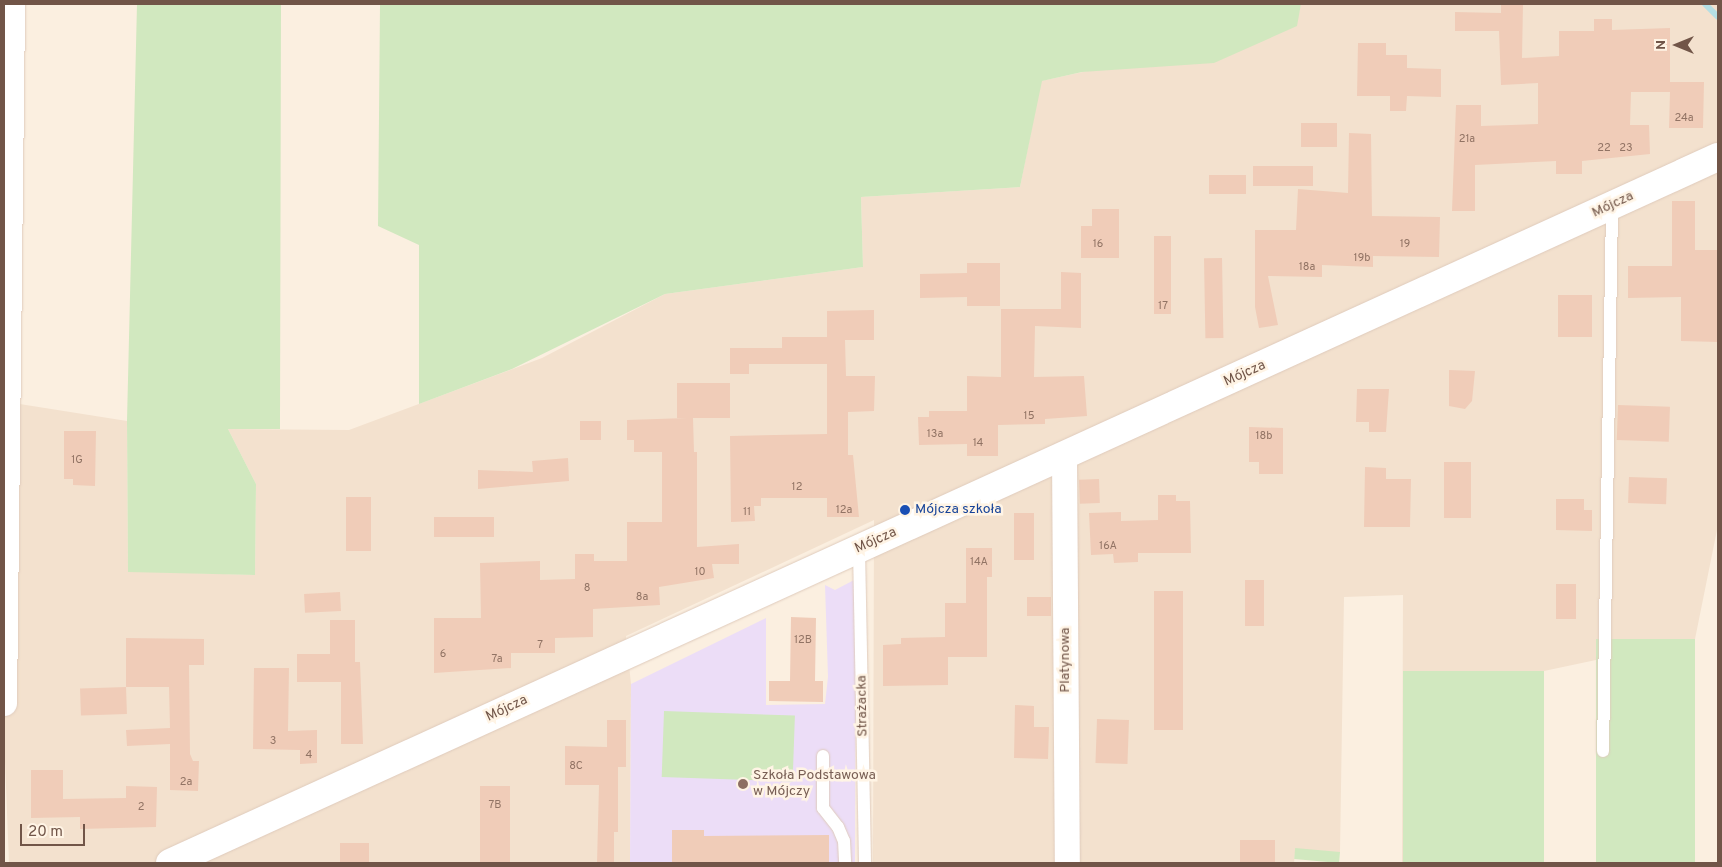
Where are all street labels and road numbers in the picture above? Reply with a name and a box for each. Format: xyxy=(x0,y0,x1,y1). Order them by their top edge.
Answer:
street label: Mójcza xyxy=(1590,188,1636,222)
street label: Mójcza xyxy=(1222,357,1268,391)
street label: Mójcza xyxy=(853,524,899,558)
street label: Platynowa xyxy=(1058,627,1074,693)
street label: Strażacka xyxy=(854,675,872,737)
street label: Mójcza xyxy=(484,692,530,726)

